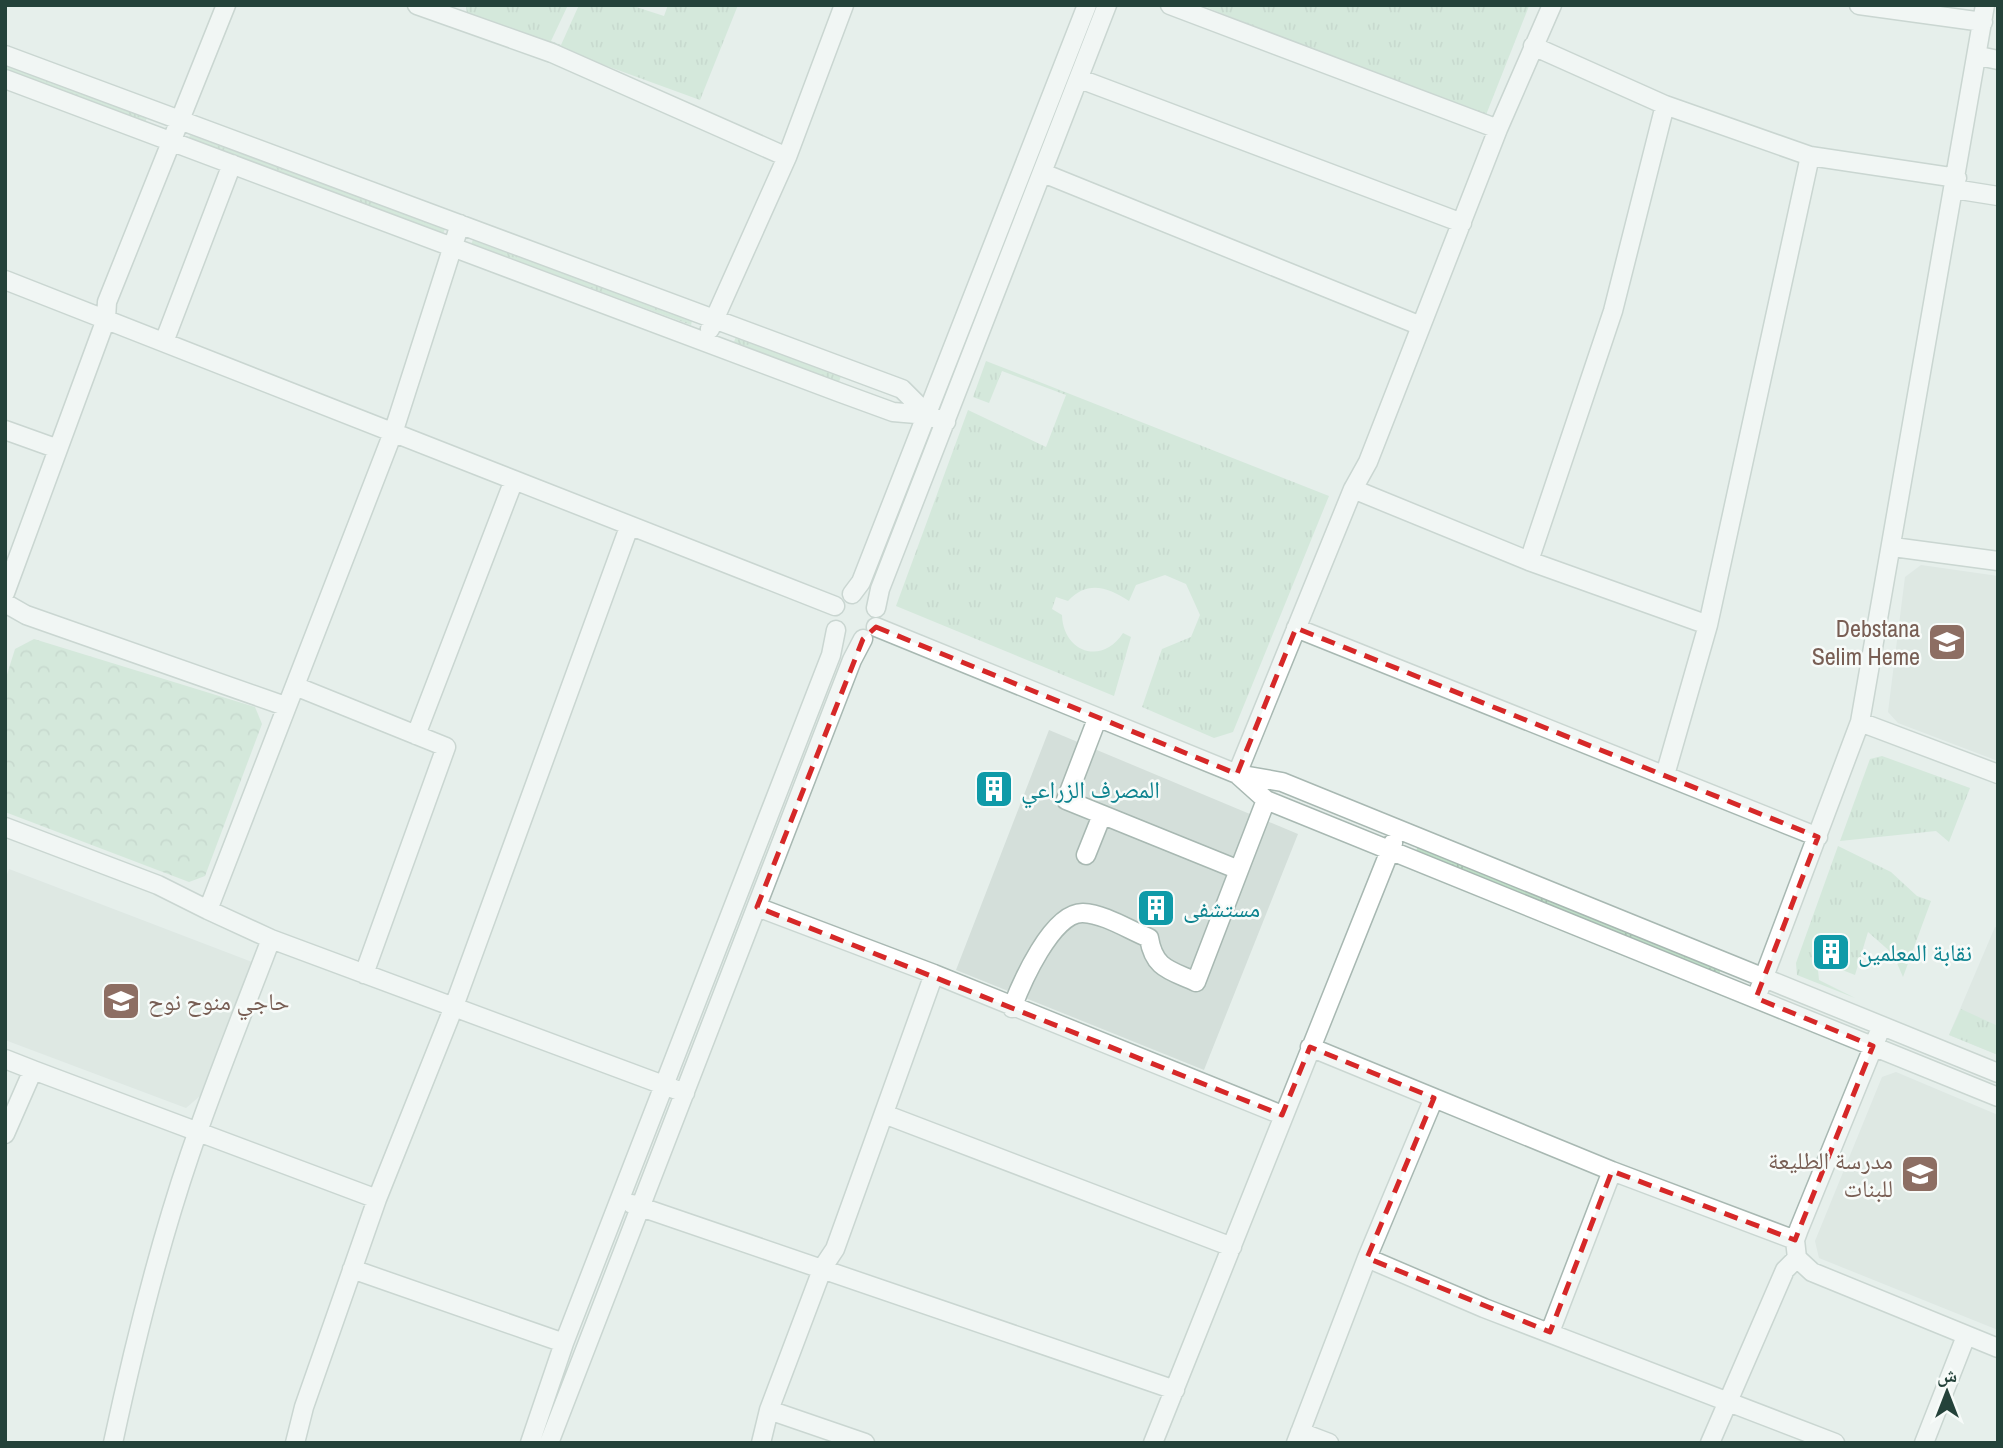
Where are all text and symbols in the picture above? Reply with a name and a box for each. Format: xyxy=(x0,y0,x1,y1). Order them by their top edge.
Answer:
place label: Debstana Selim Heme xyxy=(1812,612,1920,672)
school or university icon: Debstana Selim Heme xyxy=(1926,621,1968,663)
building icon: المصرف الزراعي xyxy=(973,768,1015,810)
place label: المصرف الزراعي xyxy=(1021,773,1160,809)
building icon: مستشفى xyxy=(1135,887,1177,929)
place label: مستشفى xyxy=(1183,892,1260,924)
building icon: نقابة المعلمين xyxy=(1810,931,1852,973)
place label: نقابة المعلمين xyxy=(1858,936,1972,968)
school or university icon: حاجي منوح نوح xyxy=(100,980,142,1022)
place label: حاجي منوح نوح xyxy=(148,985,290,1021)
place label: مدرسة الطليعة للبنات xyxy=(1768,1144,1893,1204)
school or university icon: مدرسة الطليعة للبنات xyxy=(1899,1153,1941,1195)
north arrow xyxy=(1912,1357,1982,1427)
text: ش xyxy=(1937,1362,1957,1388)

